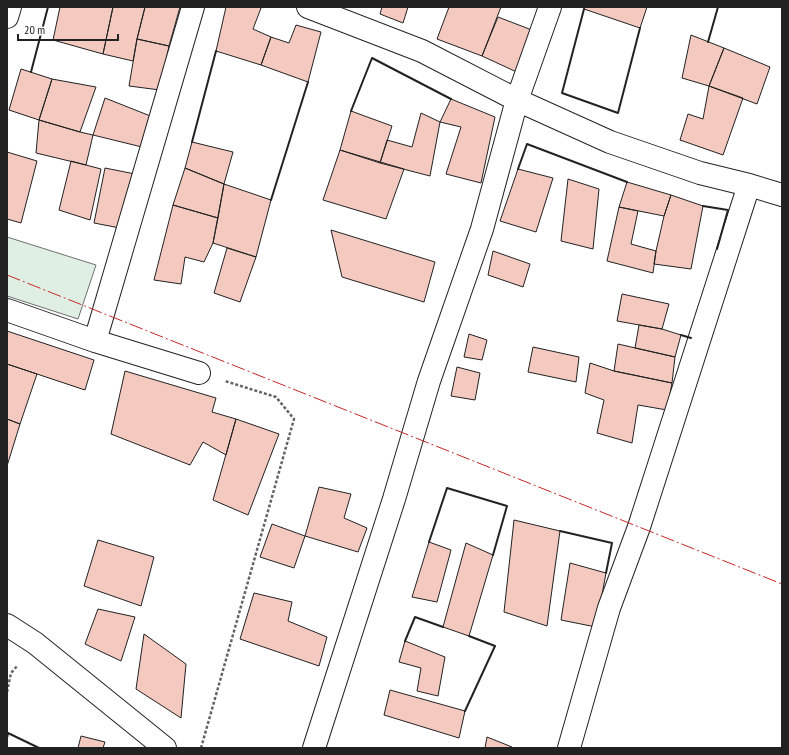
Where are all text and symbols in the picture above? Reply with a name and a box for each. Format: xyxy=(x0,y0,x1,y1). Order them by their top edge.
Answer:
scale bar xyxy=(18,16,118,42)
text: 20 m xyxy=(24,22,45,37)

